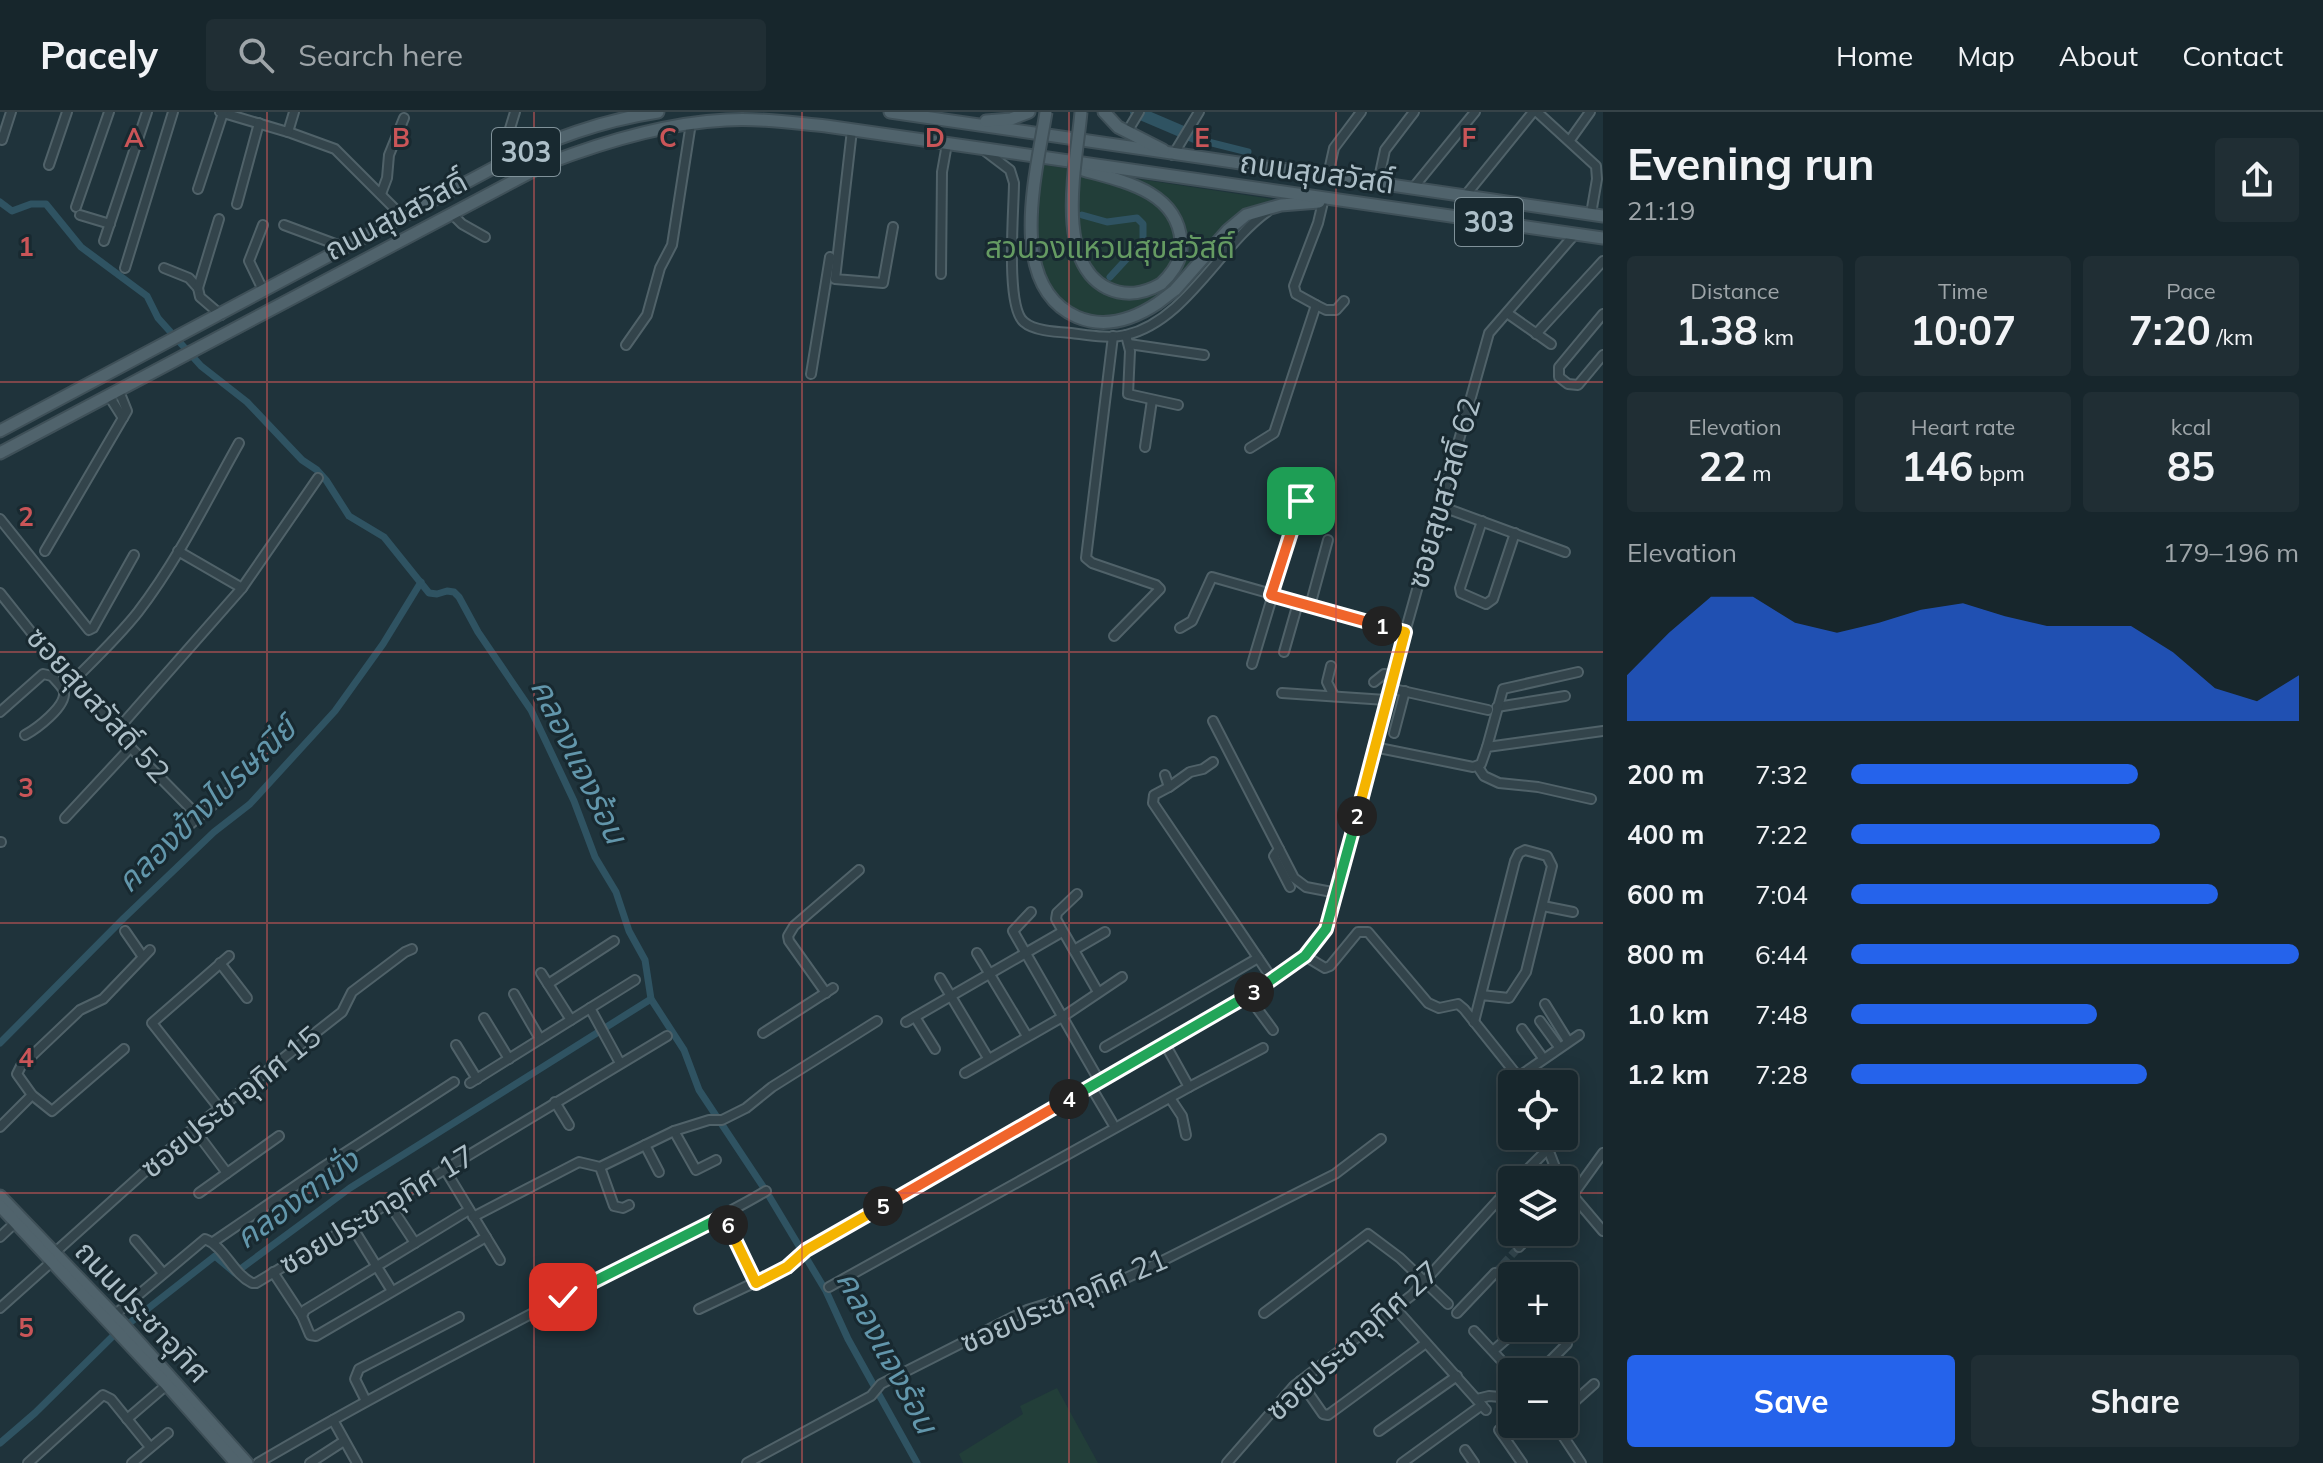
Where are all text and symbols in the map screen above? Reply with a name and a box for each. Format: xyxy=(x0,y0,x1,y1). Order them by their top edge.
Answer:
search box xyxy=(206,19,766,91)
text: Pacely xyxy=(40,31,158,79)
icon: search xyxy=(234,33,278,77)
text: Search here xyxy=(298,36,463,74)
text: Home xyxy=(1836,38,1913,73)
text: Map xyxy=(1957,38,2015,73)
text: About xyxy=(2059,38,2138,73)
text: Contact xyxy=(2182,38,2283,73)
text: A xyxy=(124,121,144,154)
text: B xyxy=(392,121,410,154)
text: C xyxy=(659,121,677,154)
text: D xyxy=(925,121,945,154)
text: E xyxy=(1194,121,1210,154)
text: F xyxy=(1462,121,1477,154)
road number: 303 xyxy=(492,128,560,176)
text: Evening run xyxy=(1627,136,1874,191)
button: share xyxy=(2215,138,2299,222)
street label: ถนนสุขสวัสดิ์ xyxy=(1237,142,1397,202)
street label: ถนนสุขสวัสดิ์ xyxy=(318,162,473,269)
text: 21:19 xyxy=(1627,194,1695,227)
road number: 303 xyxy=(1455,198,1523,246)
park label: สวนวงแหวนสุขสวัสดิ์ xyxy=(985,228,1235,266)
text: 1 xyxy=(18,230,34,263)
text: Distance xyxy=(1691,277,1779,305)
text: Time xyxy=(1938,277,1988,305)
text: Pace xyxy=(2166,277,2216,305)
text: 1.38 xyxy=(1676,305,1758,355)
text: 10:07 xyxy=(1910,305,2016,355)
text: 7:20 xyxy=(2129,305,2211,355)
text: km xyxy=(1758,323,1794,351)
text: /km xyxy=(2211,323,2253,351)
street label: ซอยสุขสวัสดิ์ 62 xyxy=(1398,393,1488,592)
text: Elevation xyxy=(1688,413,1782,441)
text: Heart rate xyxy=(1911,413,2015,441)
text: kcal xyxy=(2171,413,2211,441)
text: 22 xyxy=(1698,441,1746,491)
text: 146 xyxy=(1901,441,1973,491)
text: 85 xyxy=(2167,441,2215,491)
text: m xyxy=(1746,459,1772,487)
text: bpm xyxy=(1973,459,2025,487)
pin xyxy=(1267,467,1335,535)
icon: arrive xyxy=(1279,479,1323,523)
text: 2 xyxy=(18,500,34,533)
text: Elevation xyxy=(1627,536,1737,569)
text: 179–196 m xyxy=(2163,536,2299,569)
pin: 1 xyxy=(1362,606,1402,646)
text: 1 xyxy=(1375,612,1389,640)
street label: ซอยสุขสวัสดิ์ 52 xyxy=(19,619,179,790)
water label: คลองแจงร้อน xyxy=(523,672,638,852)
water label: คลองข้างไปรษณีย์ xyxy=(107,704,308,900)
text: 200 m xyxy=(1627,758,1704,791)
text: 7:32 xyxy=(1755,758,1808,791)
text: 3 xyxy=(18,771,34,804)
pin: 2 xyxy=(1337,796,1377,836)
text: 2 xyxy=(1350,802,1364,830)
text: 400 m xyxy=(1627,818,1704,851)
text: 7:22 xyxy=(1755,818,1808,851)
text: 600 m xyxy=(1627,878,1704,911)
text: 7:04 xyxy=(1755,878,1808,911)
text: 800 m xyxy=(1627,938,1704,971)
text: 6:44 xyxy=(1755,938,1808,971)
pin: 3 xyxy=(1234,972,1274,1012)
text: 3 xyxy=(1247,978,1261,1006)
text: 1.0 km xyxy=(1627,998,1710,1031)
text: 7:48 xyxy=(1755,998,1808,1031)
street label: ซอยประชาอุทิศ 15 xyxy=(132,1017,328,1186)
text: 4 xyxy=(18,1041,34,1074)
text: 1.2 km xyxy=(1627,1058,1710,1091)
text: 7:28 xyxy=(1755,1058,1808,1091)
map controls xyxy=(1498,1070,1578,1438)
button: locate xyxy=(1498,1070,1578,1150)
pin: 4 xyxy=(1049,1079,1089,1119)
text: 4 xyxy=(1062,1085,1076,1113)
street label: ซอยประชาอุทิศ 17 xyxy=(272,1136,481,1282)
water label: คลองตามั่ง xyxy=(227,1139,368,1257)
button: layers xyxy=(1498,1166,1578,1246)
pin: 5 xyxy=(863,1186,903,1226)
text: 5 xyxy=(876,1192,890,1220)
pin: 6 xyxy=(708,1205,748,1245)
text: 6 xyxy=(721,1211,735,1239)
street label: ถนนประชาอุทิศ xyxy=(67,1232,218,1390)
street label: ซอยประชาอุทิศ 21 xyxy=(954,1239,1173,1361)
street label: ซอยประชาอุทิศ 27 xyxy=(1257,1252,1447,1428)
button: + xyxy=(1498,1262,1578,1342)
pin xyxy=(529,1263,597,1331)
water label: คลองแจงร้อน xyxy=(828,1263,949,1442)
icon: check xyxy=(541,1275,585,1319)
text: 5 xyxy=(18,1311,34,1344)
button: Save xyxy=(1627,1355,1955,1447)
button: Share xyxy=(1971,1355,2299,1447)
button: − xyxy=(1498,1358,1578,1438)

